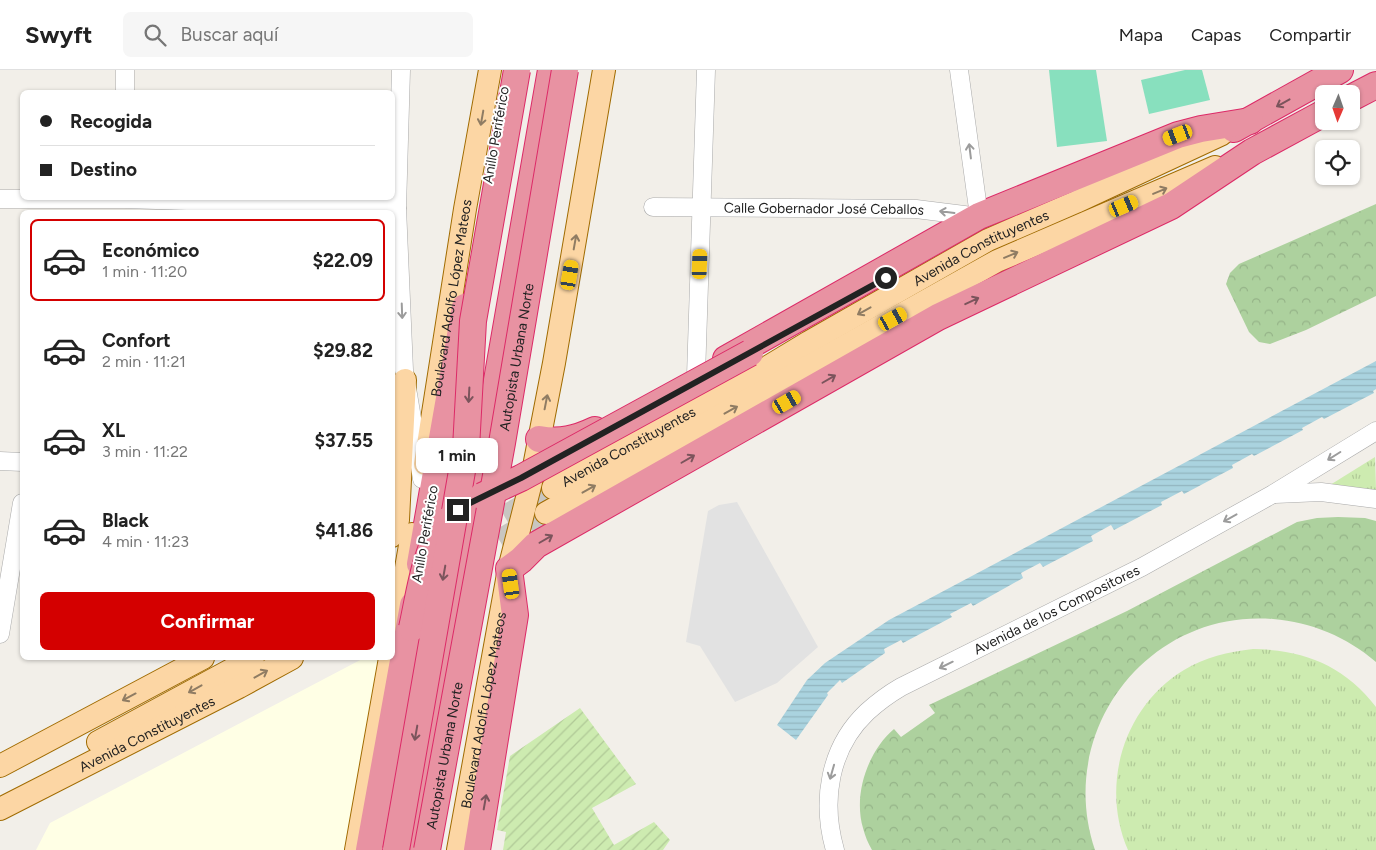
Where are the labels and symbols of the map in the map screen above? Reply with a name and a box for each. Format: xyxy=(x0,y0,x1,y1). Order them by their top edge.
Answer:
street label: Anillo Periférico xyxy=(479,85,513,185)
north arrow xyxy=(1315,85,1360,130)
one-way arrow xyxy=(1275,98,1290,108)
one-way arrow xyxy=(476,110,486,126)
car xyxy=(1161,123,1194,147)
one-way arrow xyxy=(965,143,975,159)
one-way arrow xyxy=(1152,185,1167,195)
car xyxy=(1107,193,1140,219)
street label: Boulevard Adolfo López Mateos xyxy=(427,198,475,398)
street label: Calle Gobernador José Ceballos xyxy=(724,199,925,218)
street label: Avenida Constituyentes xyxy=(910,206,1051,289)
one-way arrow xyxy=(939,207,955,217)
one-way arrow xyxy=(571,235,581,251)
car xyxy=(691,249,708,279)
one-way arrow xyxy=(1003,249,1018,259)
car xyxy=(560,259,579,291)
route start xyxy=(875,267,897,289)
street label: Autopista Urbana Norte xyxy=(496,282,537,432)
one-way arrow xyxy=(964,296,979,305)
one-way arrow xyxy=(397,303,406,319)
car xyxy=(876,305,909,333)
one-way arrow xyxy=(858,306,872,316)
one-way arrow xyxy=(822,373,836,383)
one-way arrow xyxy=(464,387,474,403)
car xyxy=(770,388,803,416)
one-way arrow xyxy=(542,395,552,411)
street label: Avenida Constituyentes xyxy=(558,403,698,490)
one-way arrow xyxy=(723,404,737,414)
callout: 1 min xyxy=(417,438,499,472)
one-way arrow xyxy=(1328,452,1342,462)
one-way arrow xyxy=(680,454,695,464)
street label: Anillo Periférico xyxy=(408,484,442,584)
one-way arrow xyxy=(581,484,596,493)
route end xyxy=(447,499,469,521)
one-way arrow xyxy=(1223,514,1238,523)
one-way arrow xyxy=(539,534,554,544)
street label: Avenida de los Compositores xyxy=(971,561,1142,658)
one-way arrow xyxy=(439,564,449,580)
car xyxy=(501,568,520,600)
street label: Boulevard Adolfo López Mateos xyxy=(457,611,510,810)
one-way arrow xyxy=(938,660,953,670)
one-way arrow xyxy=(254,669,268,679)
street label: Autopista Urbana Norte xyxy=(422,680,466,831)
one-way arrow xyxy=(187,684,202,694)
street label: Avenida Constituyentes xyxy=(76,692,218,776)
one-way arrow xyxy=(122,693,137,702)
one-way arrow xyxy=(411,725,421,741)
one-way arrow xyxy=(827,764,837,780)
one-way arrow xyxy=(480,794,490,810)

